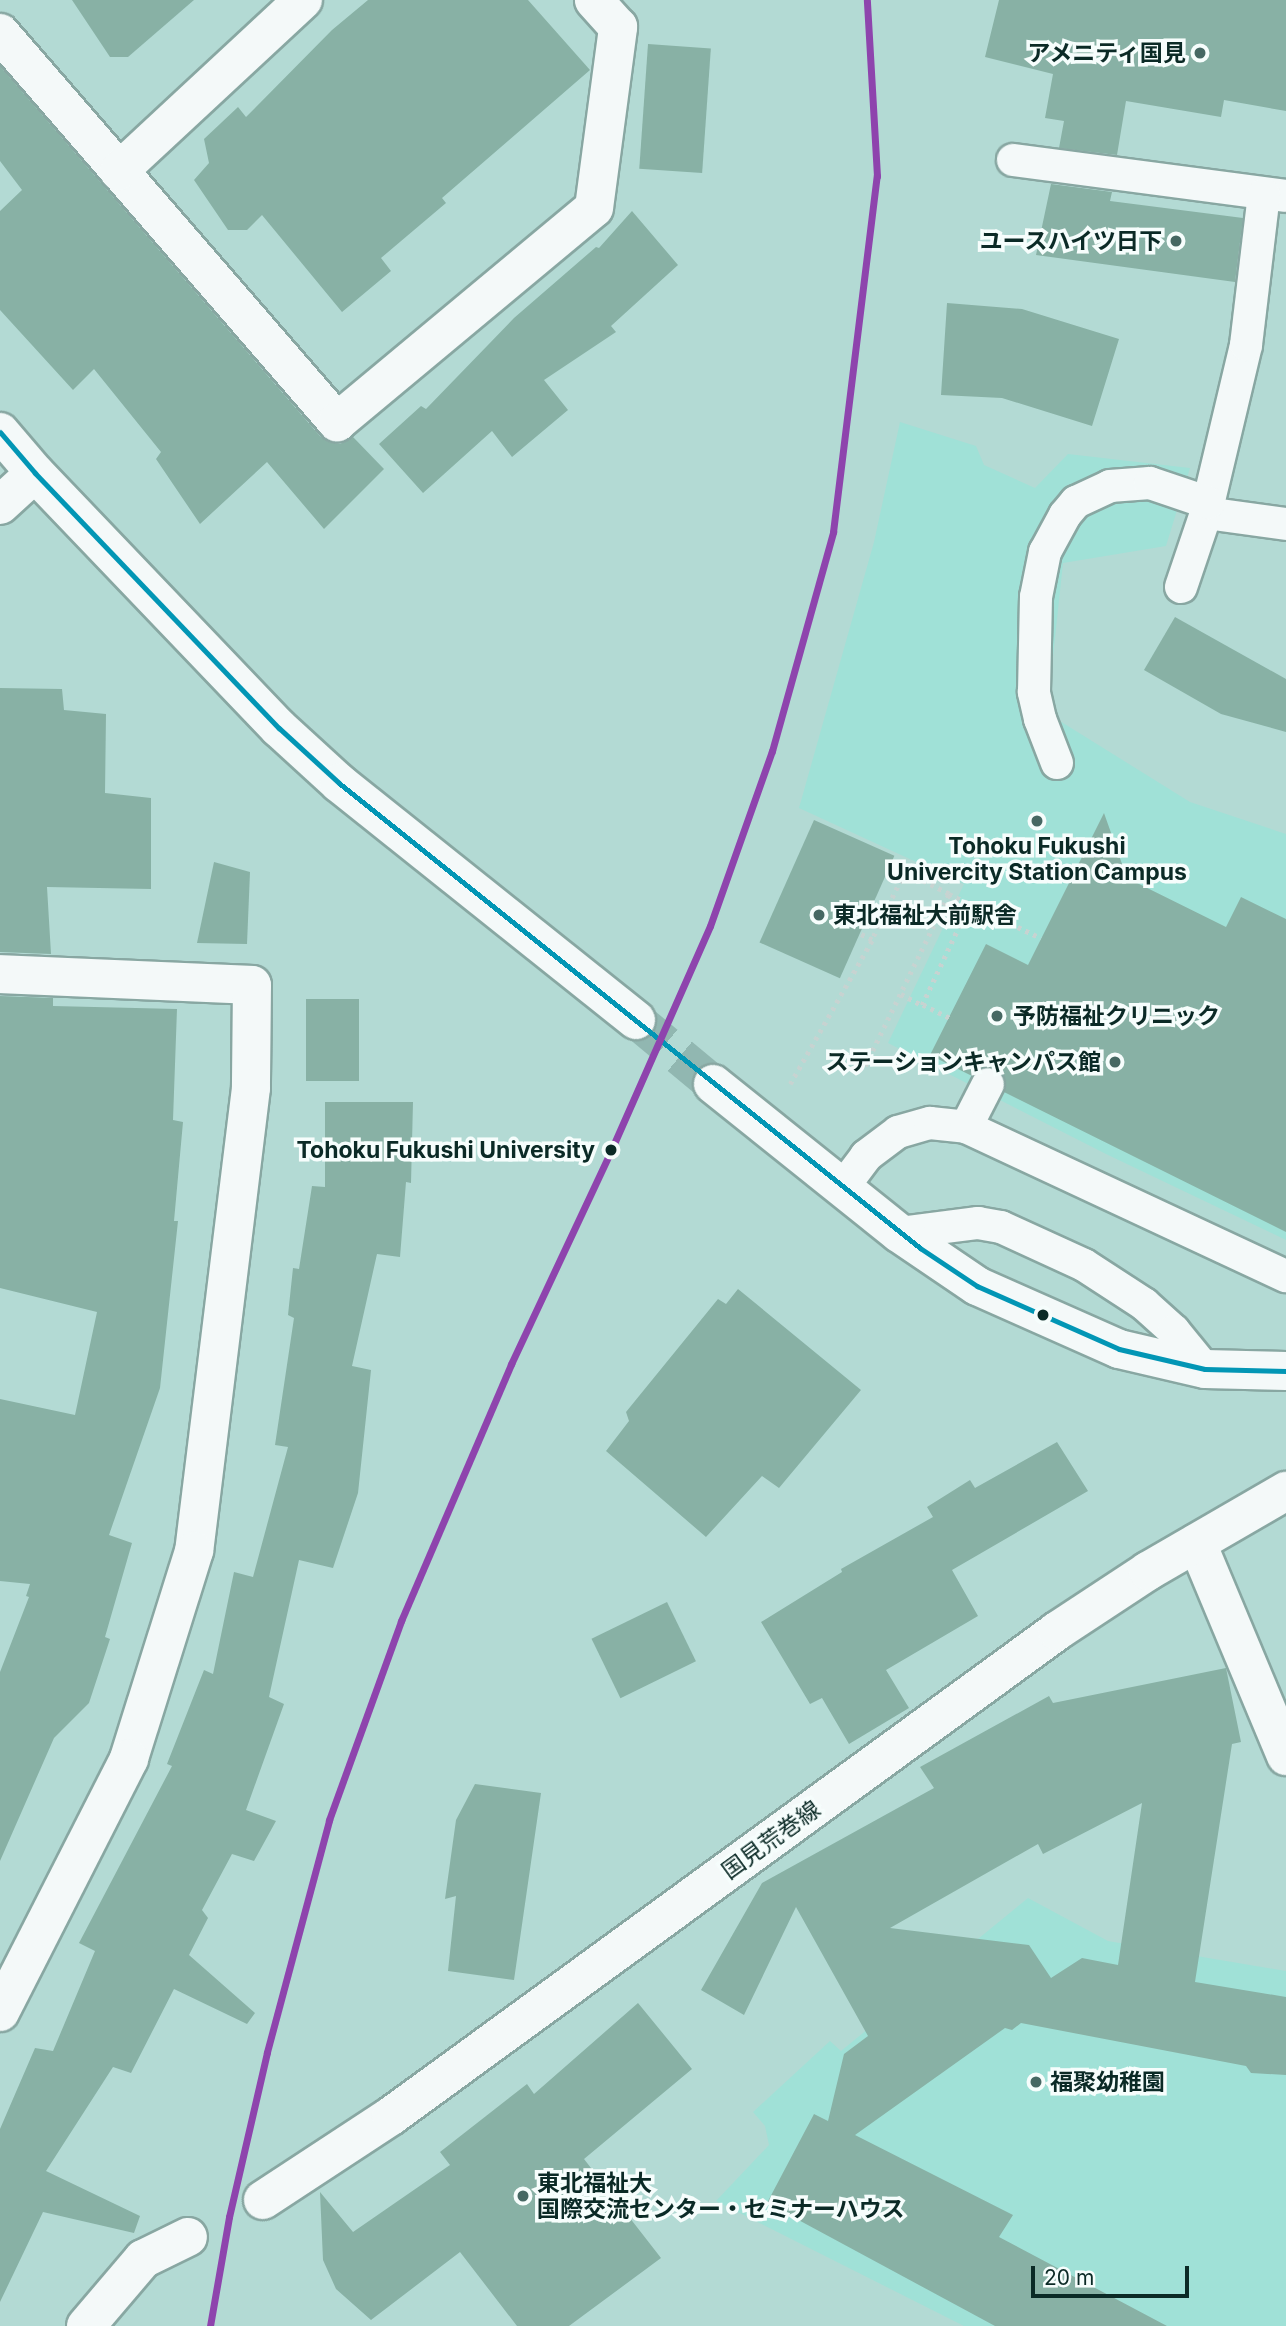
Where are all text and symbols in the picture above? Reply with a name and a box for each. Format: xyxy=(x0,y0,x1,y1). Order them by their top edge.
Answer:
place label: アメニティ国見 xyxy=(1025,39,1186,67)
marker: アメニティ国見 xyxy=(1192,45,1208,61)
place label: ユースハイツ日下 xyxy=(978,227,1162,255)
marker: ユースハイツ日下 xyxy=(1168,233,1184,249)
marker: Tohoku Fukushi Univercity Station Campus xyxy=(1029,813,1045,829)
place label: Tohoku Fukushi Univercity Station Campus xyxy=(887,832,1187,886)
place label: 東北福祉大前駅舎 xyxy=(833,901,1017,929)
marker: 東北福祉大前駅舎 xyxy=(811,907,827,923)
place label: 予防福祉クリニック xyxy=(1013,1002,1220,1030)
marker: 予防福祉クリニック xyxy=(987,1006,1007,1026)
place label: ステーションキャンパス館 xyxy=(825,1048,1101,1076)
marker: ステーションキャンパス館 xyxy=(1107,1054,1123,1070)
place label: Tohoku Fukushi University xyxy=(297,1136,595,1164)
marker: Tohoku Fukushi University xyxy=(601,1140,621,1160)
unlabelled marker xyxy=(1036,1308,1050,1322)
street label: 国見荒巻線 xyxy=(716,1795,826,1885)
place label: 福聚幼稚園 xyxy=(1050,2068,1165,2096)
marker: 福聚幼稚園 xyxy=(1028,2074,1044,2090)
place label: 東北福祉大 国際交流センター・セミナーハウス xyxy=(537,2169,905,2223)
marker: 東北福祉大 国際交流センター・セミナーハウス xyxy=(515,2188,531,2204)
scale bar xyxy=(1034,2252,1192,2296)
text: 20 m xyxy=(1044,2265,1094,2290)

